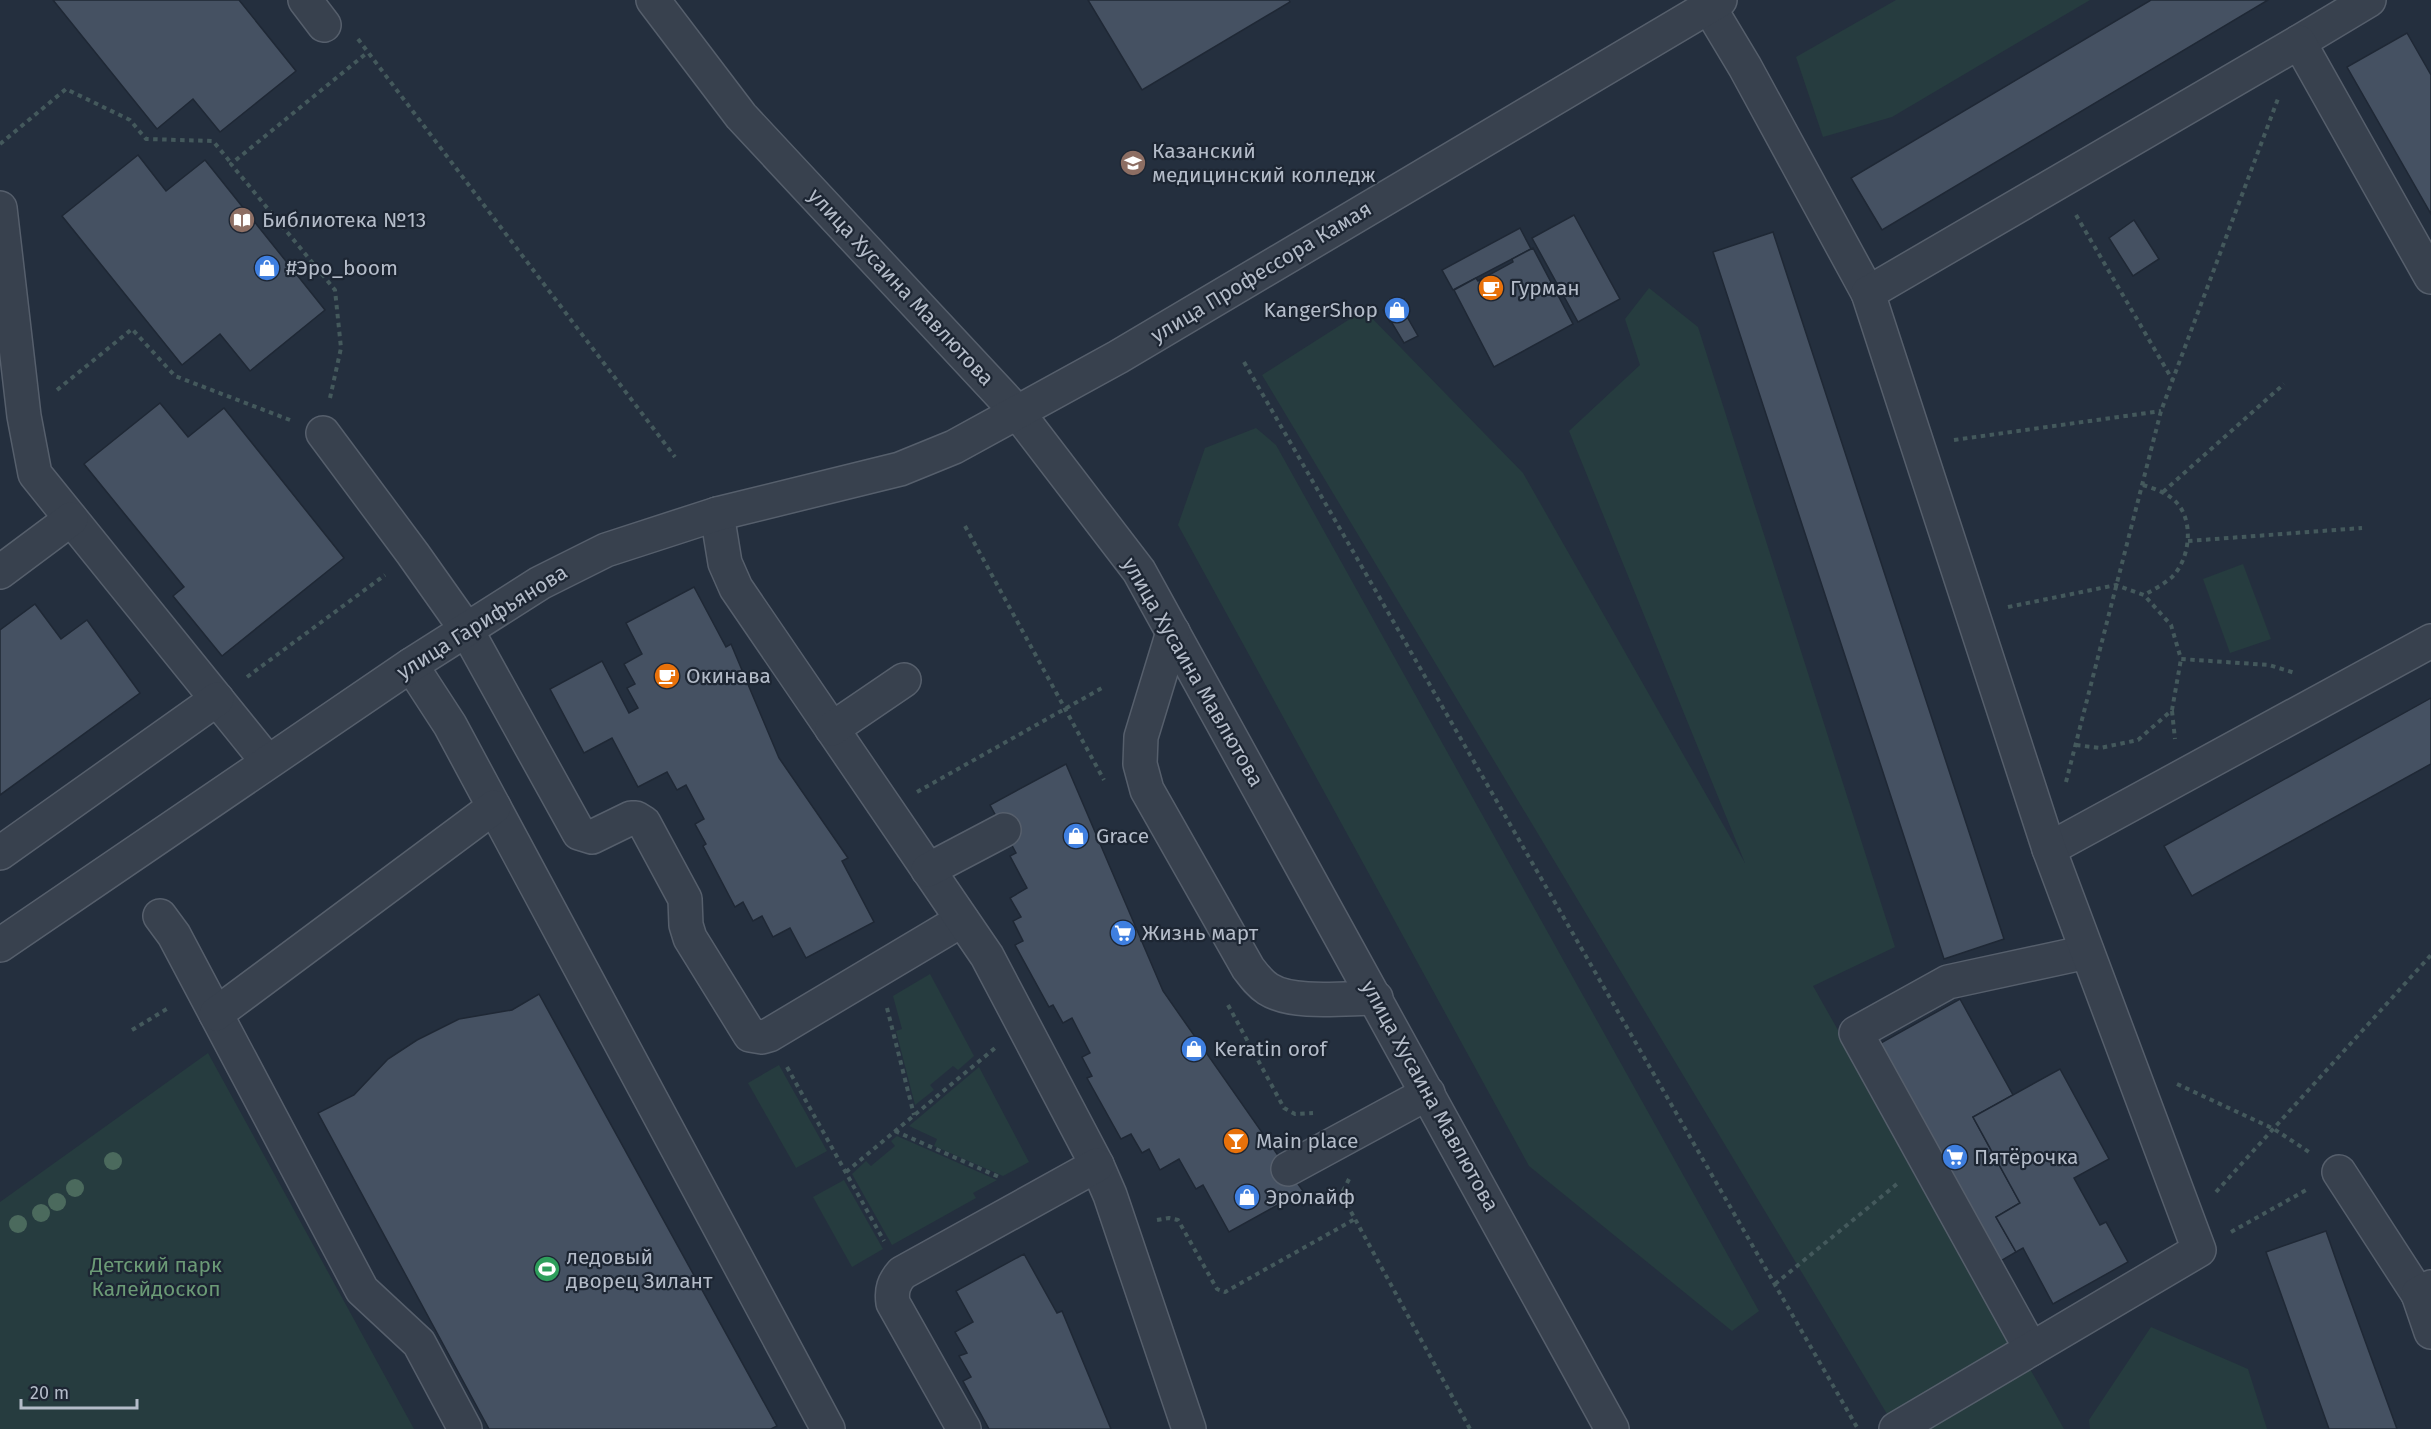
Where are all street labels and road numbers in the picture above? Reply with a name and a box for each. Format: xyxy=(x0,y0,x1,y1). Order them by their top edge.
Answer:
street label: улица Хусаина Мавлютова xyxy=(803,183,999,391)
street label: улица Профессора Камая xyxy=(1146,196,1376,348)
street label: улица Хусаина Мавлютова xyxy=(1117,553,1269,791)
street label: улица Гарифьянова xyxy=(392,559,572,685)
street label: улица Хусаина Мавлютова xyxy=(1355,976,1505,1216)

